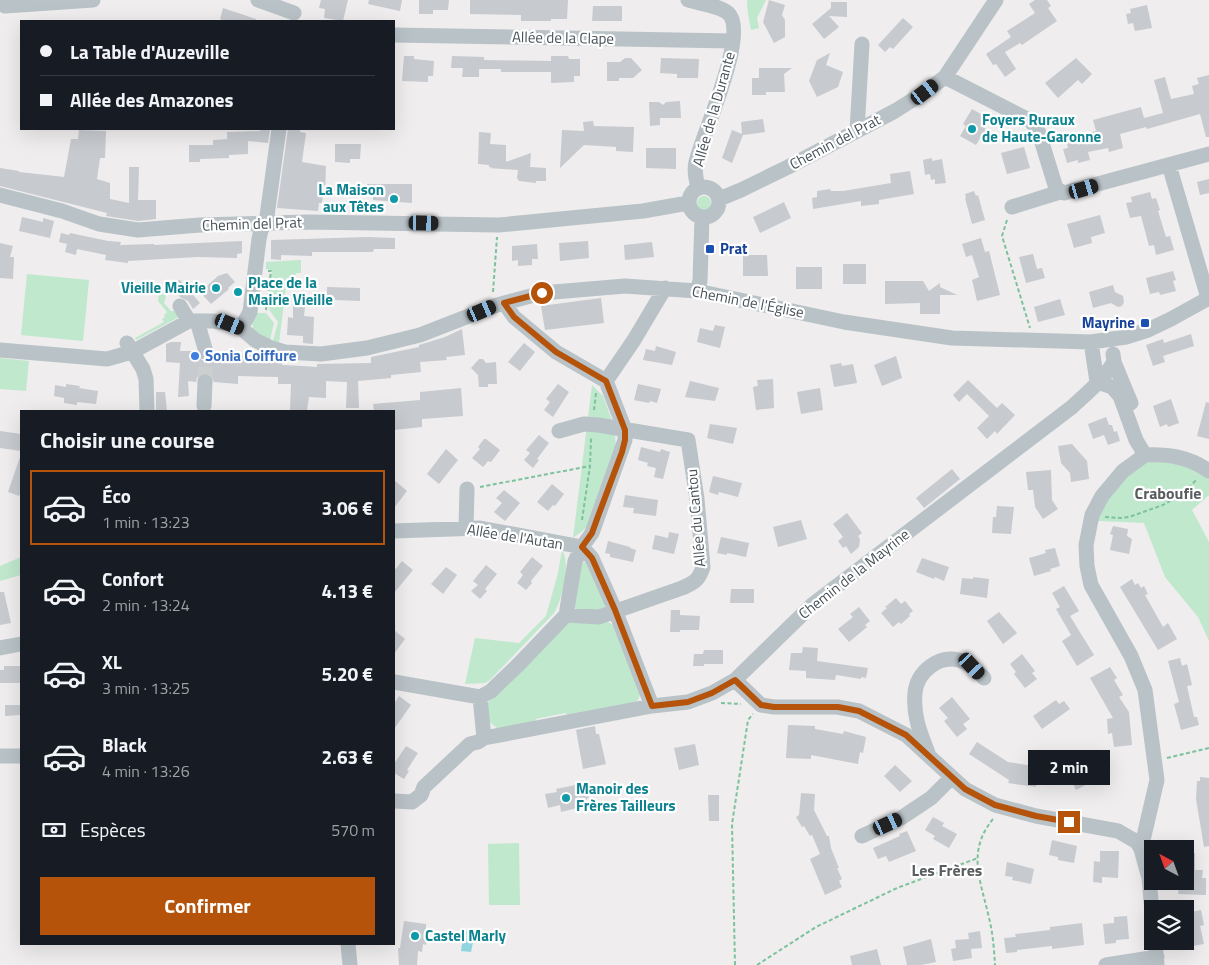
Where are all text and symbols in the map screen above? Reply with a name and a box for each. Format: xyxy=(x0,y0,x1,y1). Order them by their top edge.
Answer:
street label: Allée de la Clape xyxy=(512,25,614,50)
text: La Table d'Auzeville xyxy=(70,37,229,66)
street label: Allée de la Durante xyxy=(686,49,741,169)
car xyxy=(908,77,941,107)
text: Allée des Amazones xyxy=(70,85,234,114)
street label: Chemin del Prat xyxy=(785,108,885,175)
place label: Foyers Ruraux de Haute-Garonne xyxy=(982,108,1102,148)
marker: Foyers Ruraux de Haute-Garonne xyxy=(966,123,978,135)
place label: La Maison aux Têtes xyxy=(318,178,384,218)
car xyxy=(1067,178,1100,200)
marker: La Maison aux Têtes xyxy=(388,193,400,205)
street label: Chemin del Prat xyxy=(202,210,303,237)
car xyxy=(408,215,439,231)
place label: Prat xyxy=(720,237,748,260)
marker: Prat xyxy=(704,243,716,255)
place label: Place de la Mairie Vieille xyxy=(248,271,333,311)
place label: Vieille Mairie xyxy=(121,276,206,299)
street label: Chemin de l'Église xyxy=(690,279,806,324)
marker: Vieille Mairie xyxy=(210,282,222,294)
route start xyxy=(531,282,553,304)
marker: Place de la Mairie Vieille xyxy=(232,286,244,298)
car xyxy=(465,298,498,324)
car xyxy=(213,311,246,337)
place label: Mayrine xyxy=(1082,311,1135,334)
marker: Mayrine xyxy=(1139,317,1151,329)
place label: Sonia Coiffure xyxy=(205,344,297,367)
marker: Sonia Coiffure xyxy=(189,350,201,362)
text: Choisir une course xyxy=(40,423,214,457)
street label: Allée du Cantou xyxy=(680,468,711,568)
text: Éco xyxy=(102,481,131,510)
district label: Craboufie xyxy=(1135,481,1201,505)
icon: car xyxy=(42,485,87,530)
text: 3.06 € xyxy=(321,493,373,522)
text: 1 min · 13:23 xyxy=(102,510,190,534)
street label: Allée de l'Autan xyxy=(465,518,565,555)
street label: Chemin de la Mayrine xyxy=(793,523,914,624)
text: Confort xyxy=(102,564,164,593)
icon: car xyxy=(42,568,87,613)
text: 4.13 € xyxy=(321,576,373,605)
text: 2 min · 13:24 xyxy=(102,593,190,617)
text: XL xyxy=(102,647,122,676)
car xyxy=(956,650,987,682)
icon: car xyxy=(42,651,87,696)
text: 5.20 € xyxy=(321,659,373,688)
text: 3 min · 13:25 xyxy=(102,676,190,700)
text: Black xyxy=(102,730,147,759)
icon: car xyxy=(42,734,87,779)
text: 2.63 € xyxy=(321,742,373,771)
callout: 2 min xyxy=(1028,750,1110,784)
text: 2 min xyxy=(1050,755,1088,779)
text: 4 min · 13:26 xyxy=(102,759,190,783)
place label: Manoir des Frères Tailleurs xyxy=(576,777,676,817)
marker: Manoir des Frères Tailleurs xyxy=(560,792,572,804)
car xyxy=(871,811,904,837)
route end xyxy=(1058,811,1080,833)
text: Espèces xyxy=(80,815,146,844)
icon: cash xyxy=(40,816,68,844)
text: 570 m xyxy=(331,818,375,842)
north arrow xyxy=(1144,840,1194,890)
map controls xyxy=(1144,840,1194,950)
district label: Les Frères xyxy=(912,858,982,882)
button: Confirmer xyxy=(40,877,375,935)
button: layers xyxy=(1144,900,1194,950)
place label: Castel Marly xyxy=(425,924,507,947)
marker: Castel Marly xyxy=(409,930,421,942)

